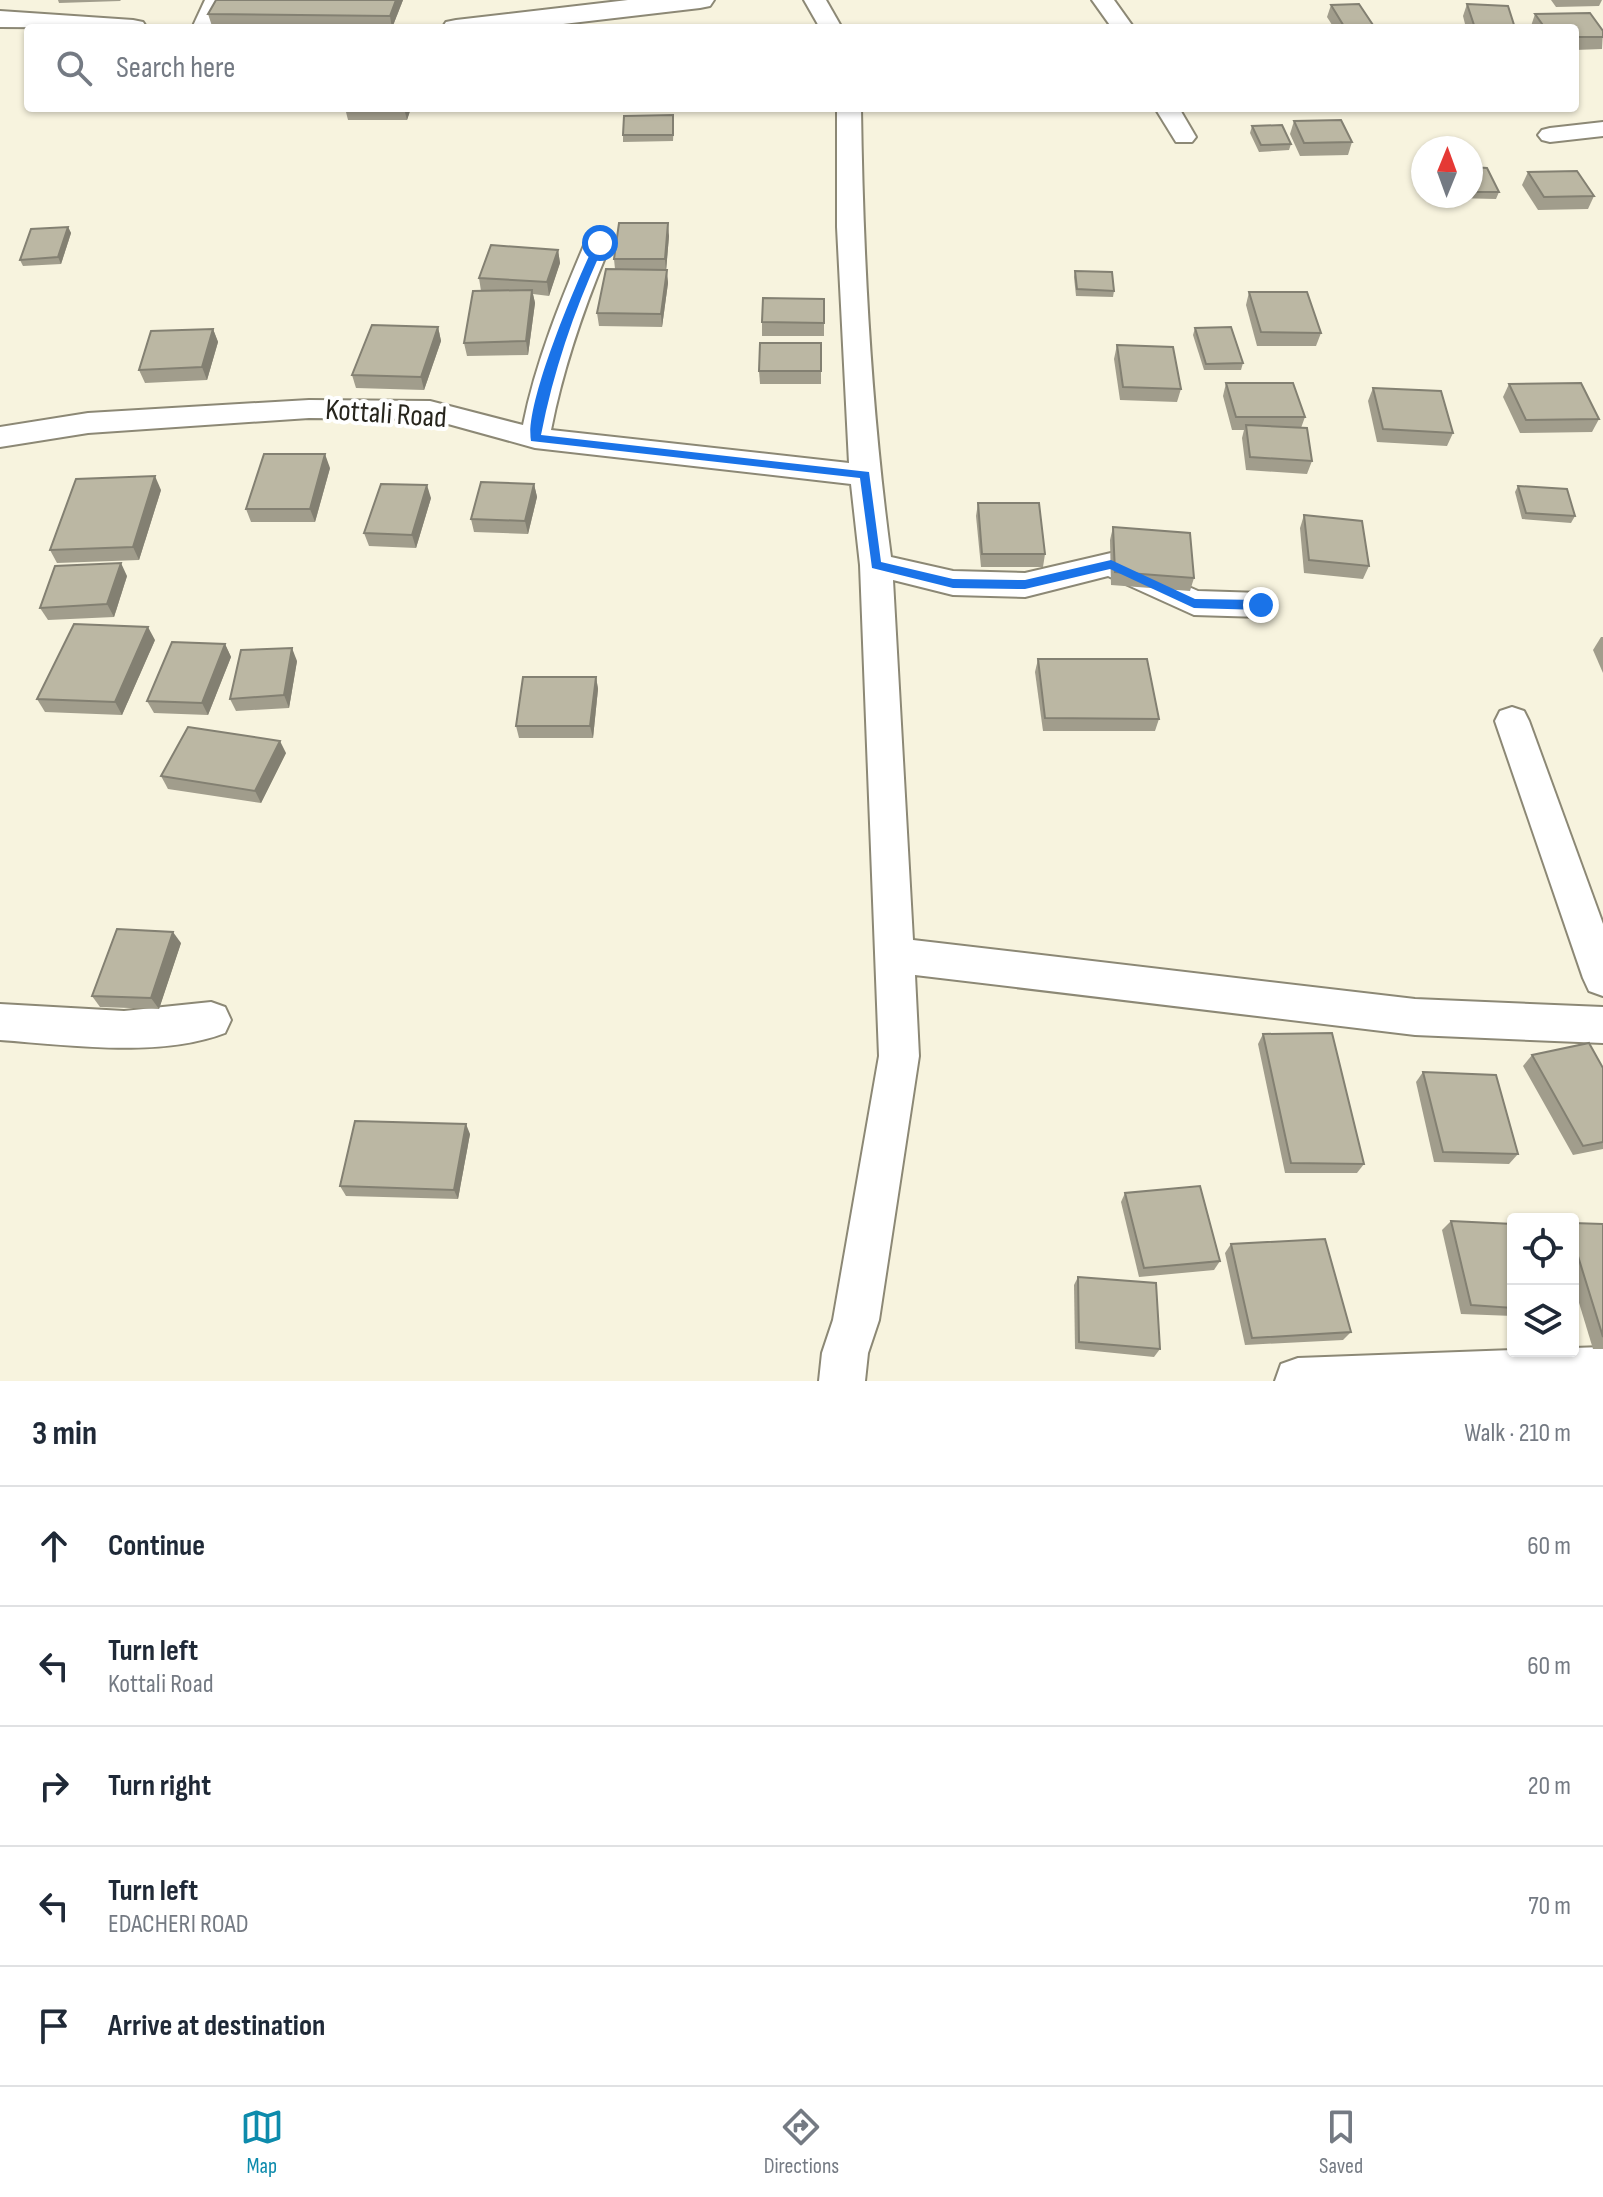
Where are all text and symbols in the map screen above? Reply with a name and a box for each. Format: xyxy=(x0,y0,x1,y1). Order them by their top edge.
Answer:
search box xyxy=(24,24,1579,112)
icon: search xyxy=(52,46,96,90)
text: Search here xyxy=(116,50,235,86)
north arrow xyxy=(1411,136,1483,208)
route start xyxy=(582,225,618,261)
street label: Kottali Road xyxy=(324,392,448,436)
route end xyxy=(1243,587,1279,623)
map controls xyxy=(1507,1213,1579,1357)
button: locate xyxy=(1507,1213,1579,1285)
button: layers xyxy=(1507,1285,1579,1357)
text: 3 min xyxy=(32,1413,97,1454)
text: Walk · 210 m xyxy=(1464,1418,1571,1449)
icon: ahead xyxy=(32,1524,76,1568)
text: Continue xyxy=(108,1528,205,1564)
text: 60 m xyxy=(1527,1531,1571,1562)
text: Turn left xyxy=(108,1633,198,1669)
icon: left xyxy=(32,1644,76,1688)
text: 60 m xyxy=(1527,1651,1571,1682)
text: Kottali Road xyxy=(108,1669,213,1700)
icon: right xyxy=(32,1764,76,1808)
text: Turn right xyxy=(108,1768,211,1804)
text: 20 m xyxy=(1528,1771,1571,1802)
text: Turn left xyxy=(108,1873,198,1909)
icon: left xyxy=(32,1884,76,1928)
text: 70 m xyxy=(1528,1891,1571,1922)
text: EDACHERI ROAD xyxy=(108,1909,248,1940)
icon: arrive xyxy=(32,2004,76,2048)
text: Arrive at destination xyxy=(108,2008,325,2044)
tab: Map xyxy=(240,2105,284,2180)
tab: Directions xyxy=(764,2105,839,2180)
tab: Saved xyxy=(1319,2105,1363,2180)

